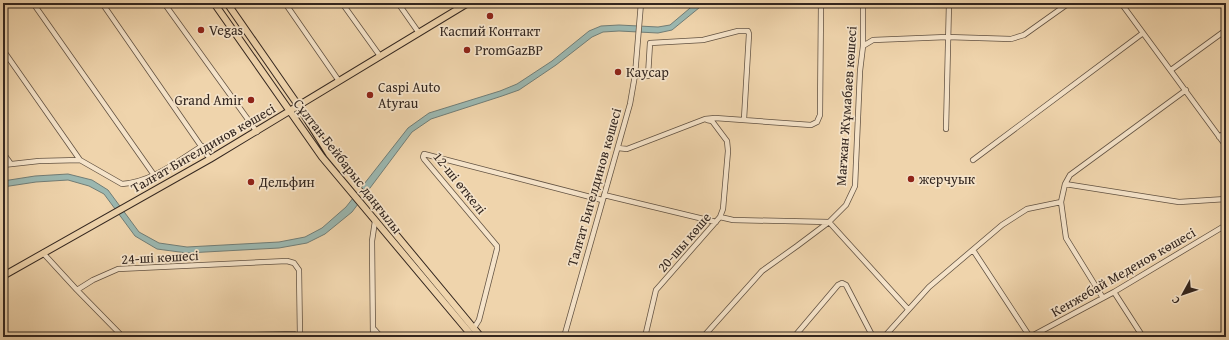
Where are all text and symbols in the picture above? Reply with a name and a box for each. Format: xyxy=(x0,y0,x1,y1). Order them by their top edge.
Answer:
marker: Каспий Контакт xyxy=(485,11,495,21)
place label: Vegas xyxy=(209,20,243,40)
place label: Каспий Контакт xyxy=(440,21,540,41)
marker: Vegas xyxy=(196,25,206,35)
street label: Мағжан Жұмабаев көшесі xyxy=(830,25,862,187)
place label: PromGazBP xyxy=(475,40,543,60)
marker: PromGazBP xyxy=(462,45,472,55)
place label: Каусар xyxy=(626,62,669,82)
marker: Каусар xyxy=(613,67,623,77)
place label: Caspi Auto Atyrau xyxy=(378,77,441,113)
place label: Grand Amir xyxy=(174,90,243,110)
marker: Caspi Auto Atyrau xyxy=(365,90,375,100)
street label: Сұлтан Бейбарыс даңғылы xyxy=(289,94,407,238)
marker: Grand Amir xyxy=(246,95,256,105)
street label: Талғат Бигелдинов көшесі xyxy=(127,98,279,198)
street label: Талғат Бигелдинов көшесі xyxy=(562,105,626,269)
street label: 12-ші өткелі xyxy=(429,147,492,219)
place label: жерчуык xyxy=(919,169,976,189)
place label: Дельфин xyxy=(258,172,315,192)
marker: жерчуык xyxy=(906,174,916,184)
marker: Дельфин xyxy=(246,177,256,187)
street label: 20-шы көше xyxy=(652,207,716,276)
street label: Кенжебай Меденов көшесі xyxy=(1047,222,1199,322)
street label: 24-ші көшесі xyxy=(121,245,199,269)
north arrow xyxy=(1163,274,1203,314)
text: С xyxy=(1167,293,1183,308)

